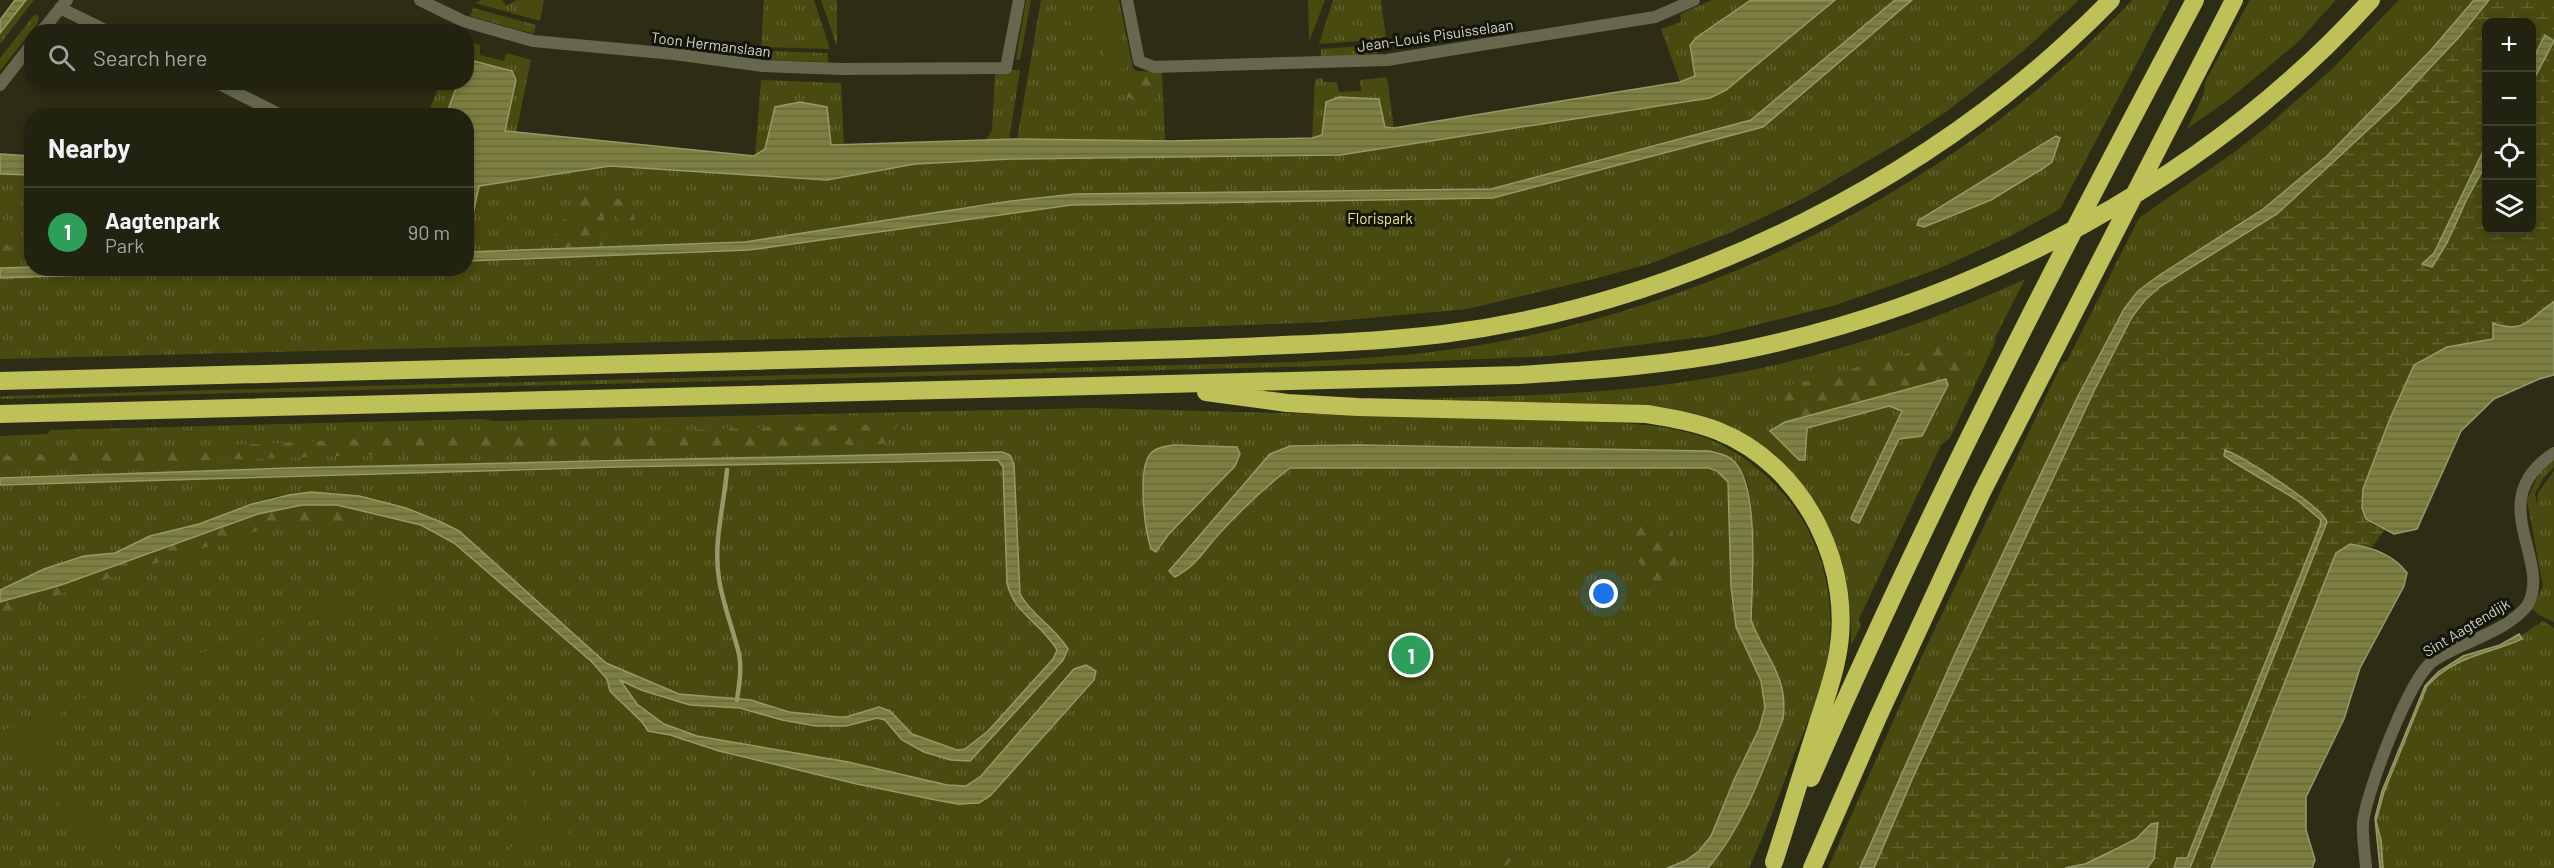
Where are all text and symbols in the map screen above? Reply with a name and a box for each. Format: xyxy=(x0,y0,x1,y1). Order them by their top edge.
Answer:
street label: Jean-Louis Pisuisselaan xyxy=(1356,15,1514,55)
map controls xyxy=(2482,18,2536,234)
button: + xyxy=(2482,18,2536,72)
search box xyxy=(24,24,474,90)
street label: Toon Hermanslaan xyxy=(650,28,772,60)
icon: search xyxy=(45,41,78,74)
text: Search here xyxy=(93,44,207,70)
button: − xyxy=(2482,72,2536,126)
button: locate xyxy=(2482,126,2536,180)
text: Nearby xyxy=(48,132,130,163)
button: layers xyxy=(2482,180,2536,234)
text: Aagtenpark xyxy=(105,207,220,233)
park label: Florispark xyxy=(1347,209,1413,227)
text: 1 xyxy=(64,220,71,244)
text: 90 m xyxy=(408,220,450,244)
text: Park xyxy=(105,233,144,257)
your location xyxy=(1589,579,1618,608)
street label: Sint Aagtendijk xyxy=(2419,594,2513,660)
pin: 1 xyxy=(1392,632,1430,678)

